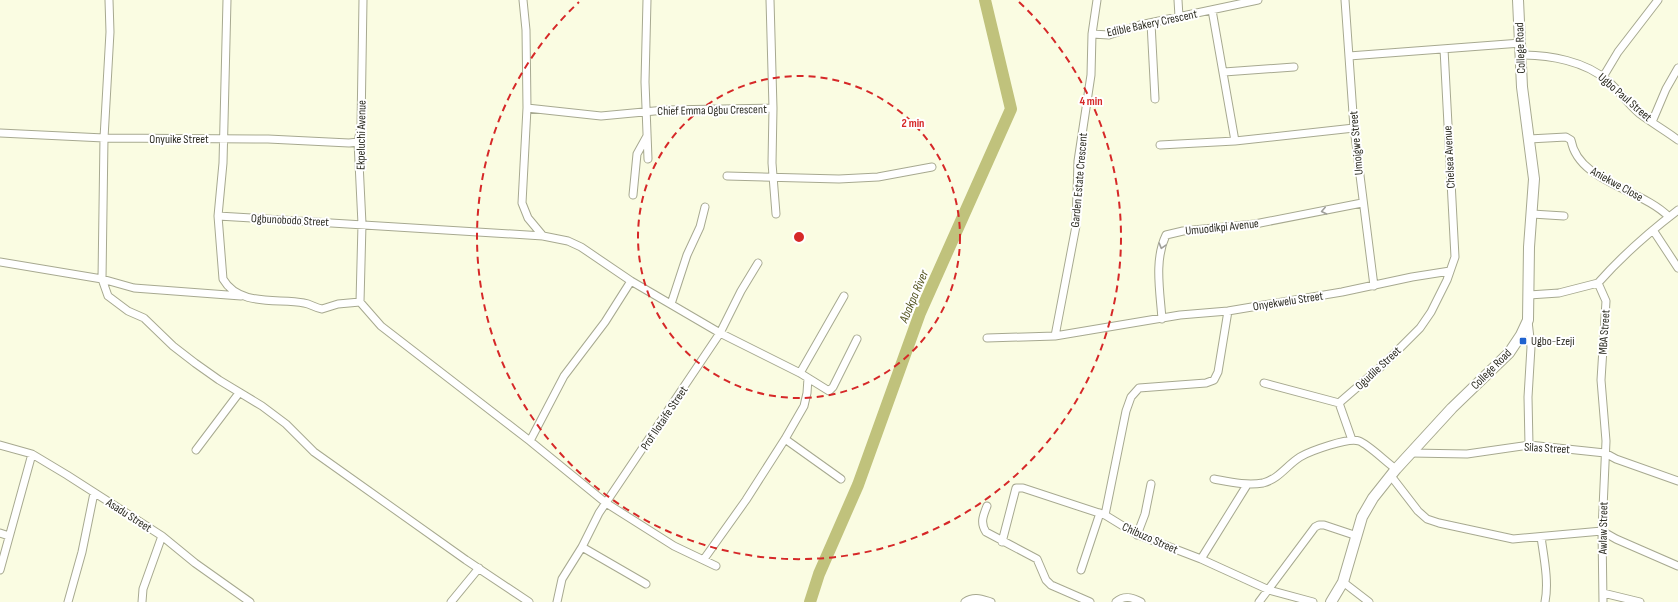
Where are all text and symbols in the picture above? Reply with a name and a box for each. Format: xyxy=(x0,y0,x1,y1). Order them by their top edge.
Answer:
street label: Edible Bakery Crescent xyxy=(1106,7,1199,40)
street label: College Road xyxy=(1512,22,1529,74)
street label: Ugbo Paul Street xyxy=(1595,70,1655,125)
text: 4 min xyxy=(1079,94,1103,109)
street label: Ekpeluchi Avenue xyxy=(353,100,370,170)
street label: Chief Emma Ogbu Crescent xyxy=(657,102,767,119)
street label: Umoigwe Street xyxy=(1346,110,1367,176)
text: 2 min xyxy=(902,116,924,131)
street label: Chelsea Avenue xyxy=(1440,125,1459,189)
street label: Onyuike Street xyxy=(149,132,209,147)
street label: Garden Estate Crescent xyxy=(1068,132,1091,228)
street label: Aniekwe Close xyxy=(1587,163,1646,205)
one-way arrow xyxy=(1321,206,1327,214)
street label: Ogbunobodo Street xyxy=(251,211,330,230)
street label: Umuodikpi Avenue xyxy=(1185,216,1260,239)
centre of rings xyxy=(792,230,806,244)
one-way arrow xyxy=(1158,243,1167,250)
water label: Abakpa River xyxy=(895,267,933,326)
street label: Onyekwelu Street xyxy=(1252,288,1325,314)
street label: MBA Street xyxy=(1595,309,1614,355)
place label: Ugbo-Ezeji xyxy=(1531,334,1574,349)
marker: Ugbo-Ezeji xyxy=(1518,336,1528,346)
street label: Ogudile Street xyxy=(1352,343,1405,393)
street label: College Road xyxy=(1468,346,1515,393)
street label: Prof Ilotaife Street xyxy=(638,383,692,453)
street label: Silas Street xyxy=(1524,440,1571,457)
street label: Asadu Street xyxy=(102,495,155,536)
street label: Awlaw Street xyxy=(1596,501,1611,555)
street label: Chibuzo Street xyxy=(1120,519,1180,558)

